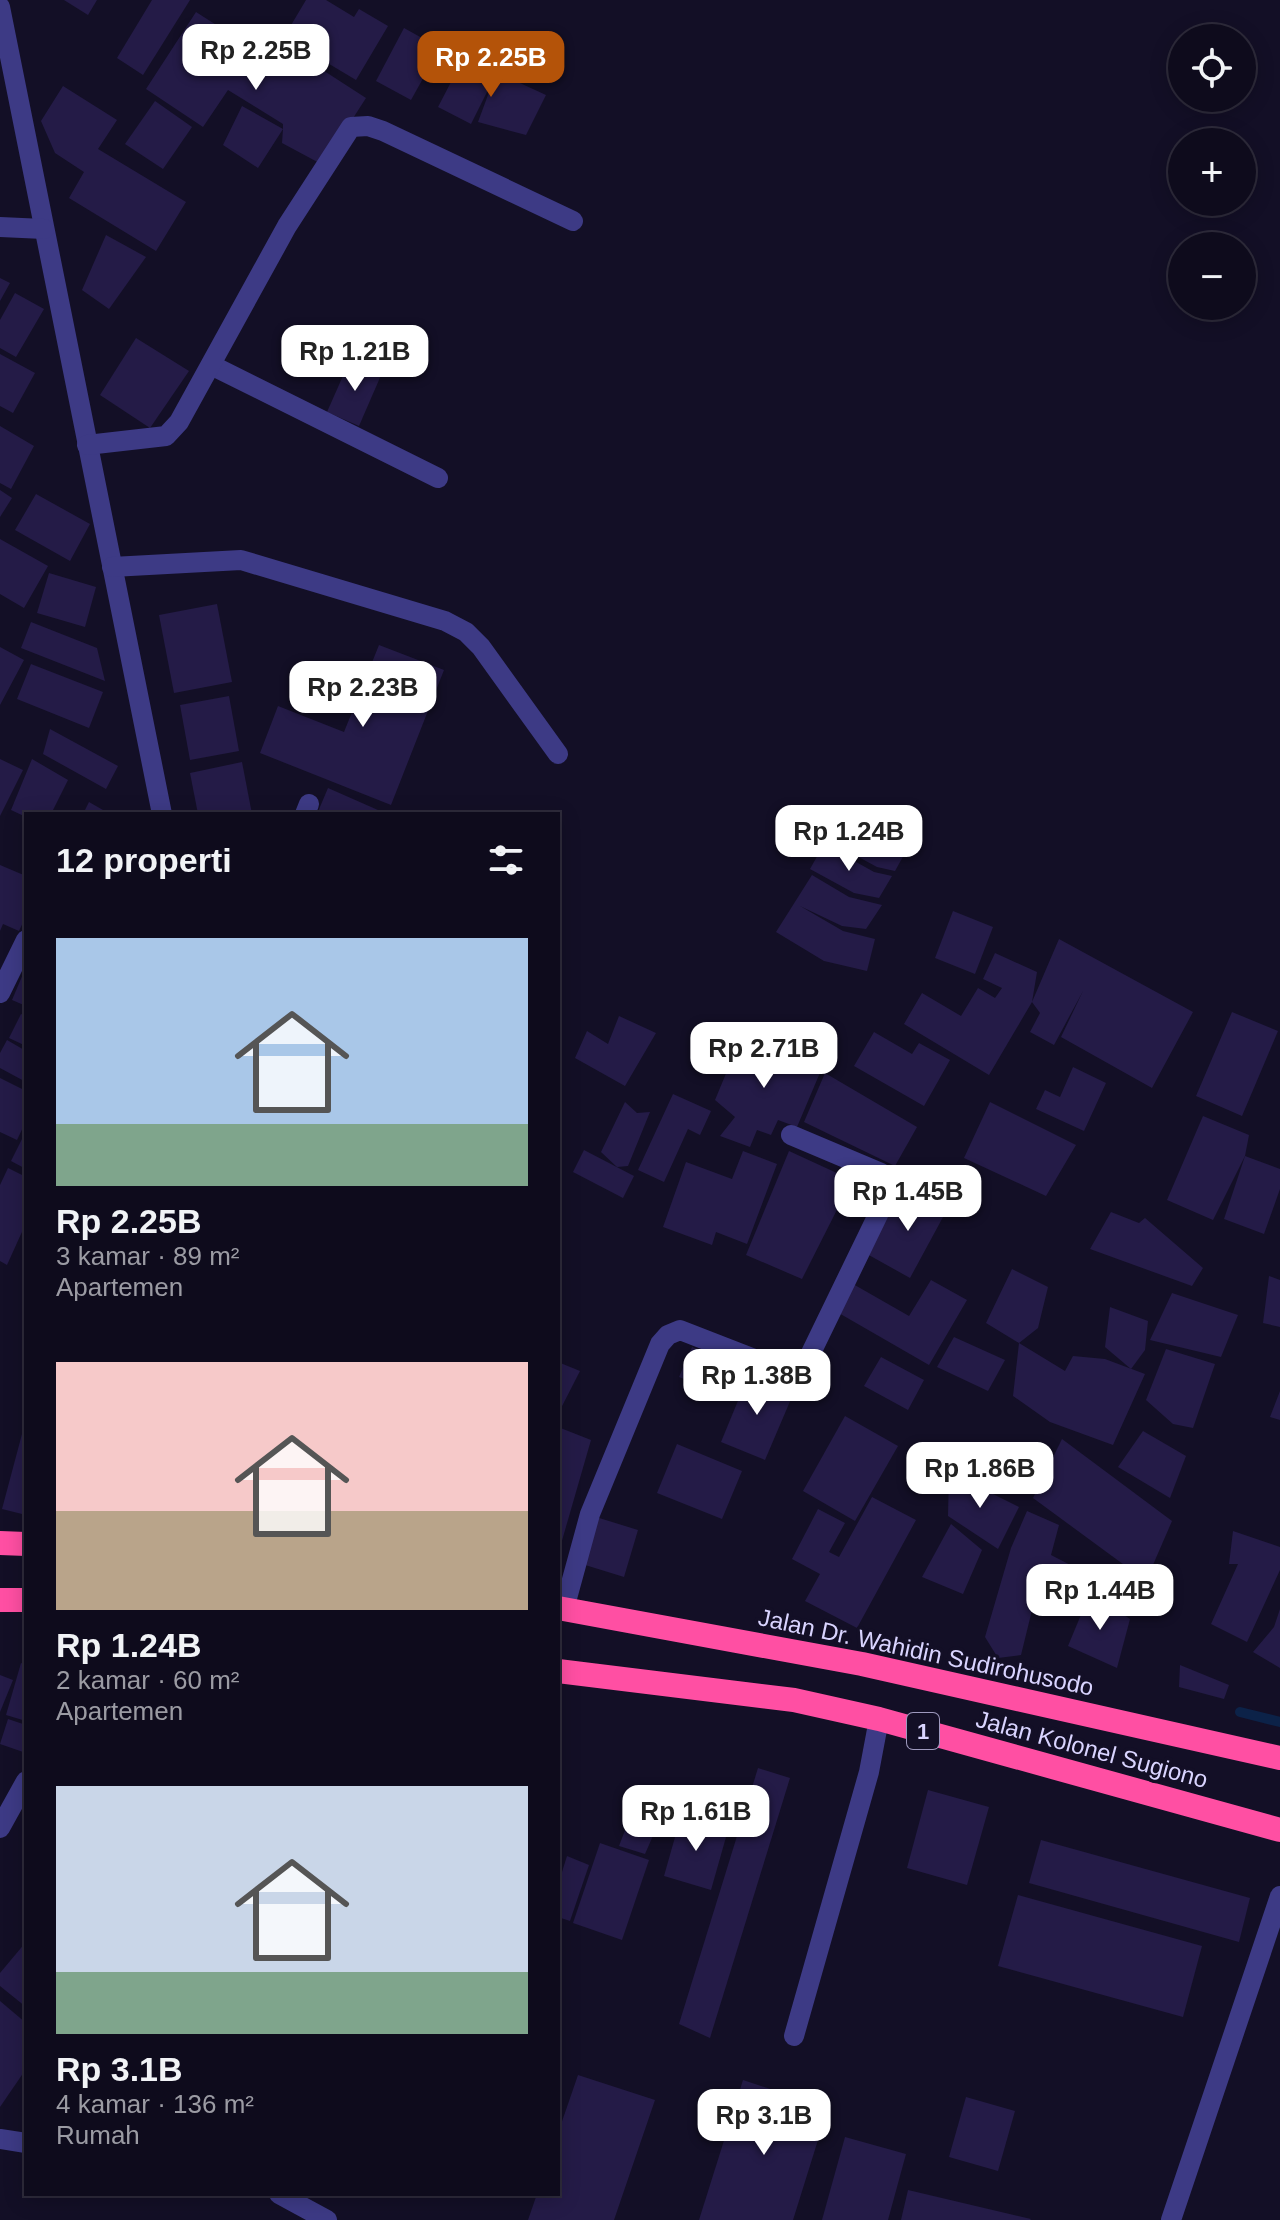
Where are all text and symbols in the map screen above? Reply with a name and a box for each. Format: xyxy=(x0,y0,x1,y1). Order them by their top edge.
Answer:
pin: Rp 2.25B xyxy=(173,24,339,92)
map controls xyxy=(1168,24,1256,320)
button: locate xyxy=(1168,24,1256,112)
pin: Rp 2.25B xyxy=(408,31,574,99)
text: Rp 2.25B xyxy=(200,35,312,65)
text: Rp 2.25B xyxy=(435,42,547,72)
button: + xyxy=(1168,128,1256,216)
button: − xyxy=(1168,232,1256,320)
pin: Rp 1.21B xyxy=(272,325,438,393)
text: Rp 1.21B xyxy=(299,336,411,366)
pin: Rp 2.23B xyxy=(280,661,446,729)
text: Rp 2.23B xyxy=(307,672,419,702)
pin: Rp 1.24B xyxy=(766,805,932,873)
text: Rp 1.24B xyxy=(793,816,905,846)
icon: filters xyxy=(484,838,528,882)
text: 12 properti xyxy=(56,841,232,879)
icon: home xyxy=(220,990,364,1134)
pin: Rp 2.71B xyxy=(681,1022,847,1090)
text: Rp 2.71B xyxy=(708,1033,820,1063)
pin: Rp 1.45B xyxy=(825,1165,991,1233)
text: Rp 1.45B xyxy=(852,1176,964,1206)
text: Rp 2.25B xyxy=(56,1202,202,1240)
text: 3 kamar · 89 m² xyxy=(56,1241,240,1271)
text: Apartemen xyxy=(56,1272,183,1302)
pin: Rp 1.38B xyxy=(674,1349,840,1417)
text: Rp 1.38B xyxy=(701,1360,813,1390)
icon: home xyxy=(220,1414,364,1558)
pin: Rp 1.86B xyxy=(897,1442,1063,1510)
text: Rp 1.86B xyxy=(924,1453,1036,1483)
pin: Rp 1.44B xyxy=(1017,1564,1183,1632)
text: Rp 1.44B xyxy=(1044,1575,1156,1605)
street label: Jalan Dr. Wahidin Sudirohusodo xyxy=(756,1603,1096,1701)
text: Rp 1.24B xyxy=(56,1626,202,1664)
text: 2 kamar · 60 m² xyxy=(56,1665,240,1695)
text: Apartemen xyxy=(56,1696,183,1726)
street label: Jalan Kolonel Sugiono xyxy=(973,1705,1211,1793)
road number: 1 xyxy=(907,1713,939,1749)
pin: Rp 1.61B xyxy=(613,1785,779,1853)
text: Rp 1.61B xyxy=(640,1796,752,1826)
icon: home xyxy=(220,1838,364,1982)
text: Rp 3.1B xyxy=(56,2050,183,2088)
text: 4 kamar · 136 m² xyxy=(56,2089,254,2119)
pin: Rp 3.1B xyxy=(690,2089,838,2157)
text: Rp 3.1B xyxy=(716,2100,812,2130)
text: Rumah xyxy=(56,2120,140,2150)

